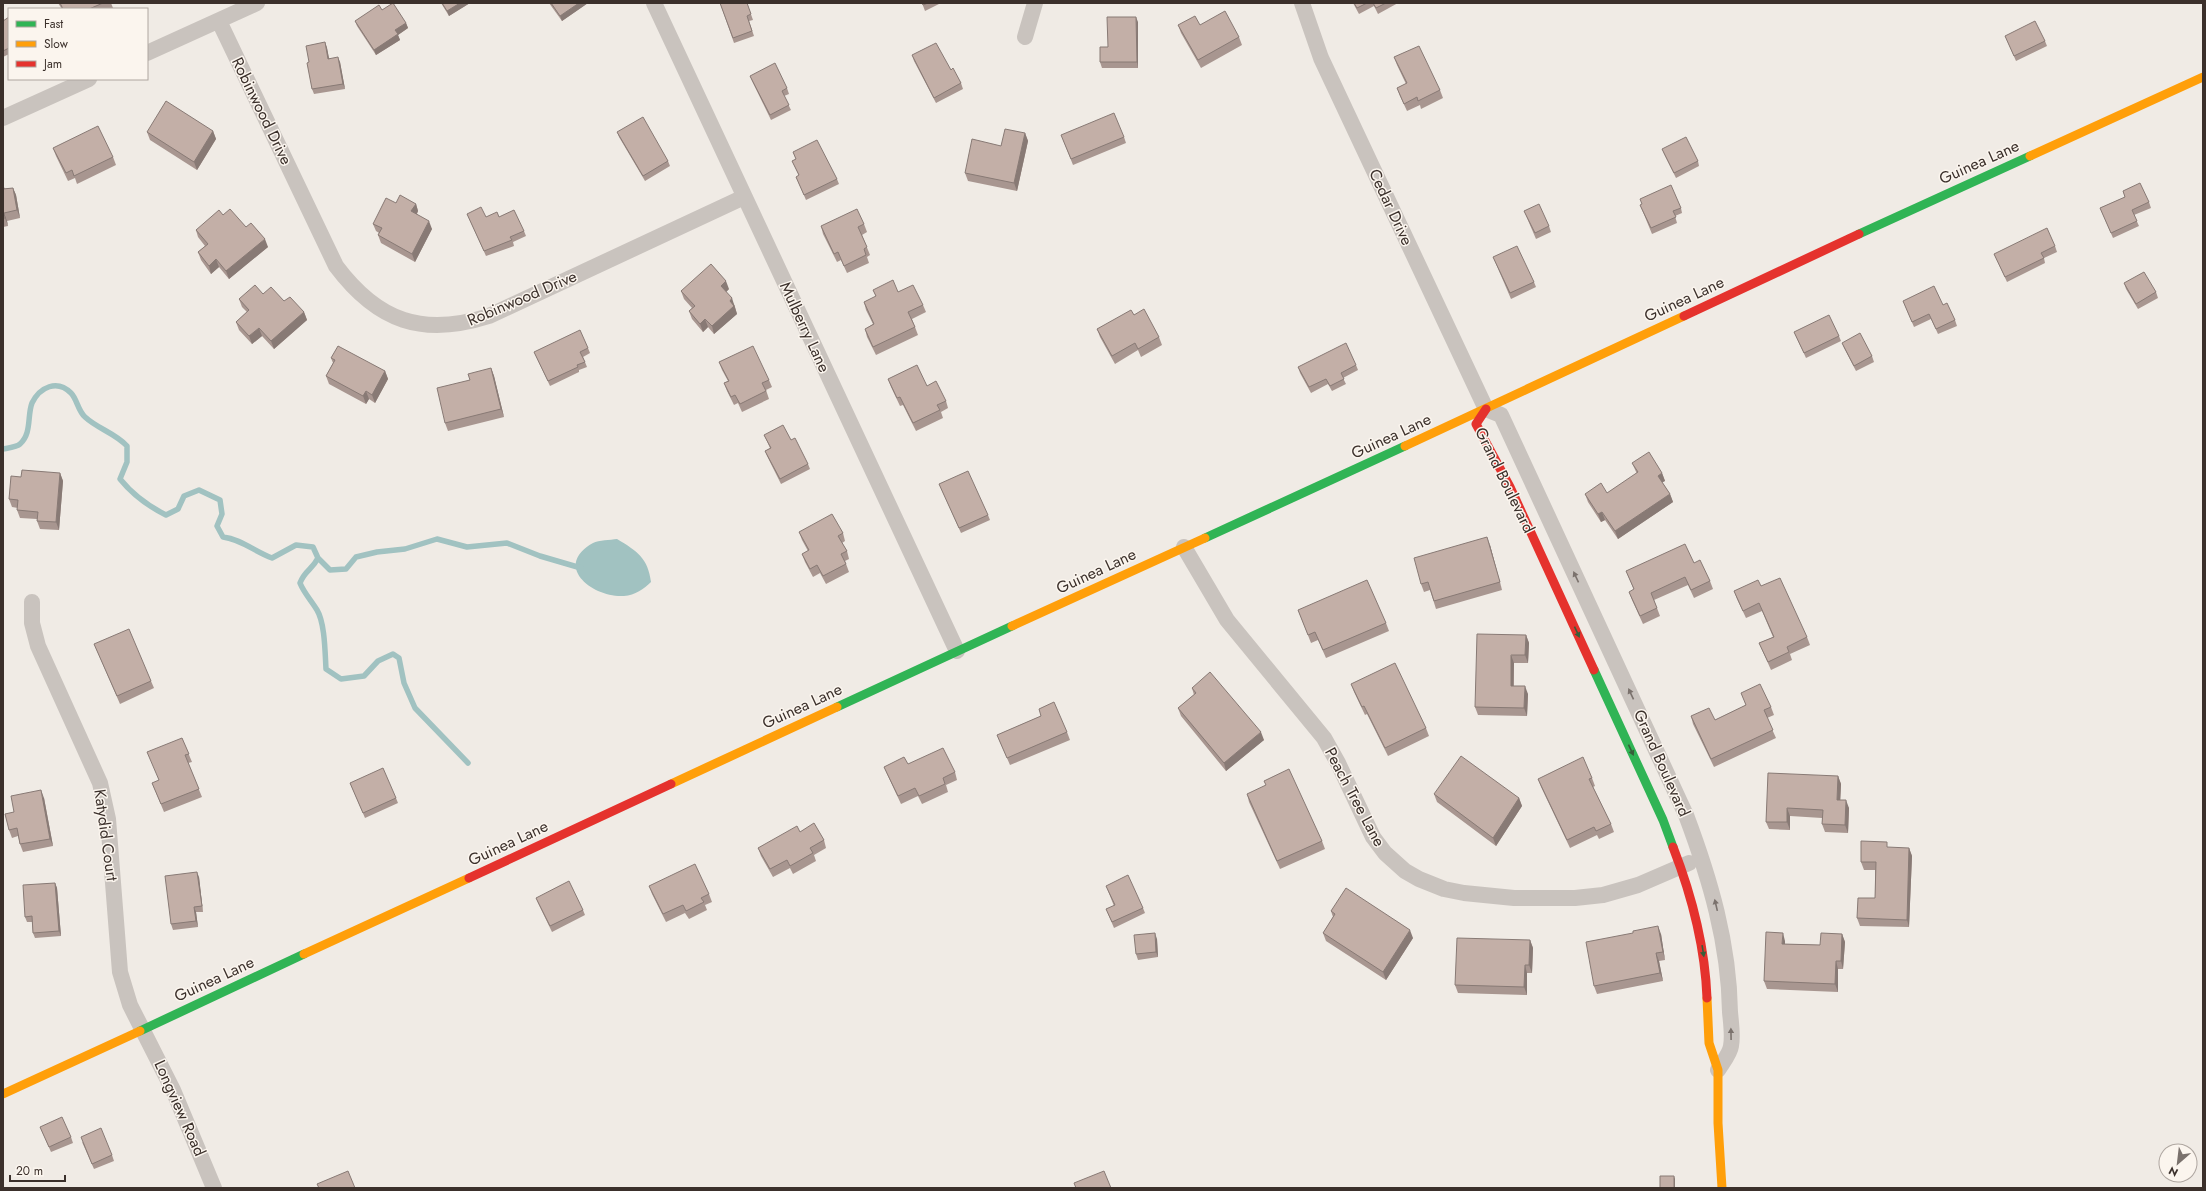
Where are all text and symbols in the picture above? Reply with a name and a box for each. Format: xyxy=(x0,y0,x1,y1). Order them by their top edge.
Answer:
legend xyxy=(8,8,148,80)
text: Fast xyxy=(44,15,63,33)
text: Slow xyxy=(44,35,69,53)
street label: Robinwood Drive xyxy=(226,53,298,169)
text: Jam xyxy=(42,55,62,73)
street label: Guinea Lane xyxy=(1935,134,2023,190)
street label: Cedar Drive xyxy=(1363,165,1419,249)
street label: Robinwood Drive xyxy=(464,265,580,331)
street label: Guinea Lane xyxy=(1640,270,1728,328)
street label: Mulberry Lane xyxy=(774,278,836,376)
street label: Guinea Lane xyxy=(1347,407,1435,465)
street label: Grand Boulevard xyxy=(1469,423,1541,537)
street label: Guinea Lane xyxy=(1052,542,1140,600)
one-way arrow xyxy=(1573,571,1579,582)
one-way arrow xyxy=(1574,626,1580,638)
street label: Guinea Lane xyxy=(758,677,846,735)
one-way arrow xyxy=(1628,689,1634,700)
street label: Grand Boulevard xyxy=(1628,706,1696,820)
street label: Peach Tree Lane xyxy=(1319,743,1391,851)
one-way arrow xyxy=(1628,744,1634,756)
street label: Katydid Court xyxy=(88,788,124,882)
street label: Guinea Lane xyxy=(464,814,552,872)
one-way arrow xyxy=(1713,899,1719,912)
one-way arrow xyxy=(1700,945,1706,957)
street label: Guinea Lane xyxy=(170,950,258,1008)
one-way arrow xyxy=(1728,1027,1734,1040)
street label: Longview Road xyxy=(149,1056,211,1160)
north arrow xyxy=(2158,1143,2198,1183)
scale bar xyxy=(10,1157,65,1183)
text: 20 m xyxy=(16,1162,43,1180)
text: N xyxy=(2166,1163,2181,1181)

